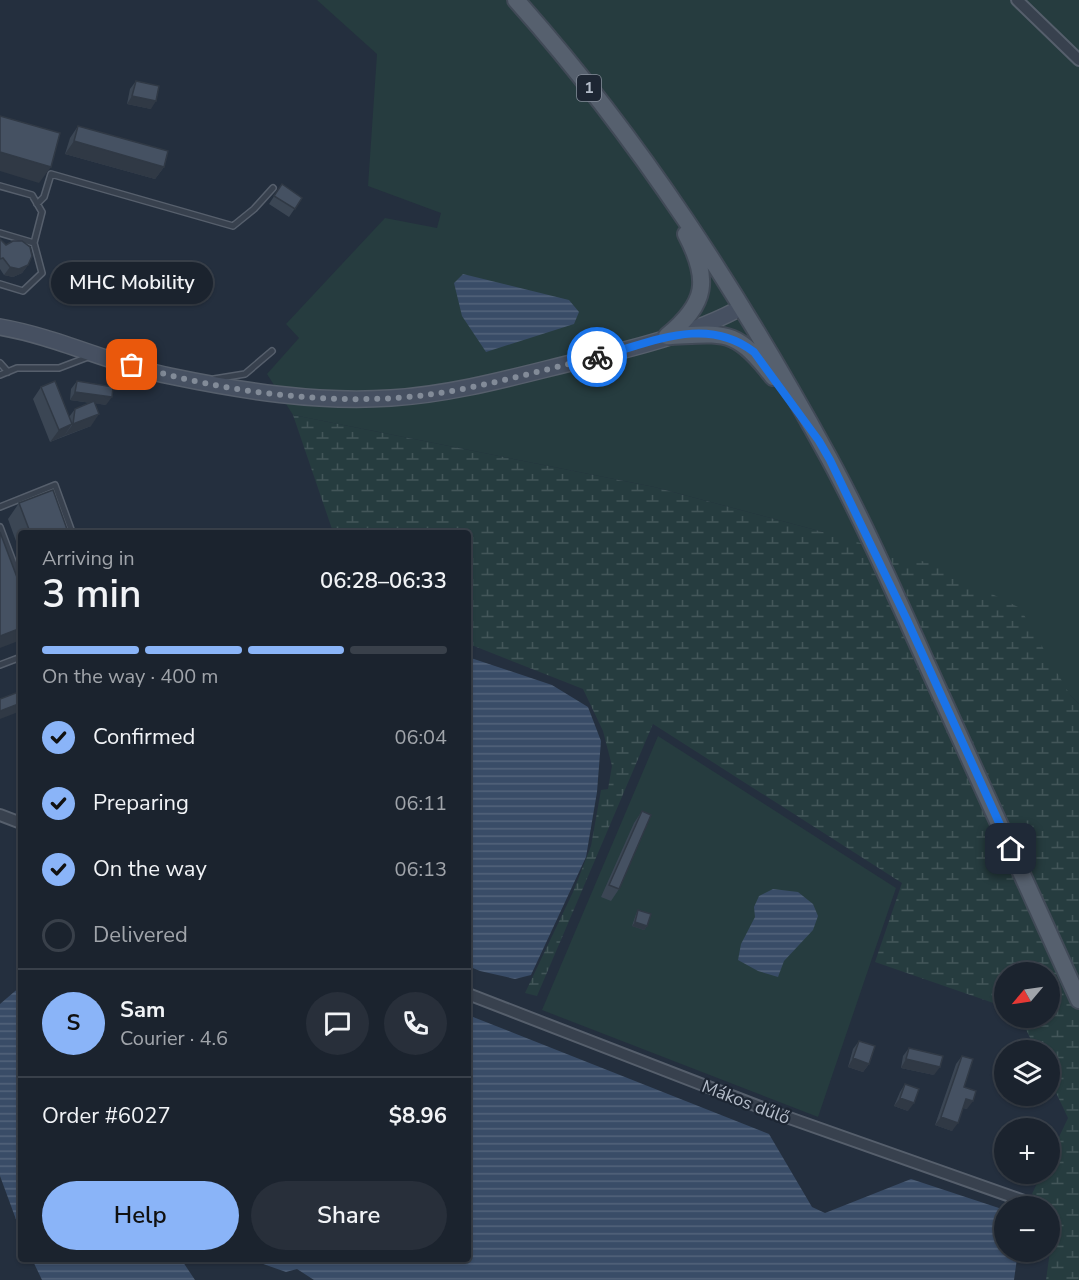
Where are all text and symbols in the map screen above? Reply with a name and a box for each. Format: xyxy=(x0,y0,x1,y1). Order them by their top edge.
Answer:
road number: 1 xyxy=(577,75,601,101)
callout: MHC Mobility xyxy=(51,263,213,305)
text: MHC Mobility xyxy=(69,269,195,296)
courier xyxy=(567,327,627,387)
pin xyxy=(106,339,157,390)
icon: bike xyxy=(581,341,614,374)
icon: bag xyxy=(115,348,148,381)
text: Arriving in xyxy=(42,545,135,572)
text: 06:28–06:33 xyxy=(320,566,447,596)
text: 3 min xyxy=(42,568,141,621)
text: On the way · 400 m xyxy=(42,663,218,690)
icon: check xyxy=(42,721,75,754)
text: Confirmed xyxy=(93,722,195,752)
text: 06:04 xyxy=(394,724,447,751)
icon: check xyxy=(42,787,75,820)
text: Preparing xyxy=(93,788,189,818)
text: 06:11 xyxy=(394,790,447,817)
pin xyxy=(985,823,1036,874)
icon: home xyxy=(994,832,1027,865)
icon: check xyxy=(42,853,75,886)
text: On the way xyxy=(93,854,207,884)
text: 06:13 xyxy=(394,856,447,883)
text: Delivered xyxy=(93,920,188,950)
north arrow xyxy=(994,962,1060,1028)
map controls xyxy=(994,962,1060,1262)
button: chat xyxy=(306,992,369,1055)
button: phone xyxy=(384,992,447,1055)
text: Sam xyxy=(120,995,165,1025)
text: S xyxy=(67,1008,80,1038)
text: Courier · 4.6 xyxy=(120,1025,228,1052)
button: layers xyxy=(994,1040,1060,1106)
street label: Mákos dűlő xyxy=(698,1074,794,1130)
text: Order #6027 xyxy=(42,1101,171,1131)
text: $8.96 xyxy=(389,1101,447,1131)
button: + xyxy=(994,1118,1060,1184)
button: Help xyxy=(42,1181,239,1250)
button: Share xyxy=(251,1181,447,1250)
button: − xyxy=(994,1196,1060,1262)

